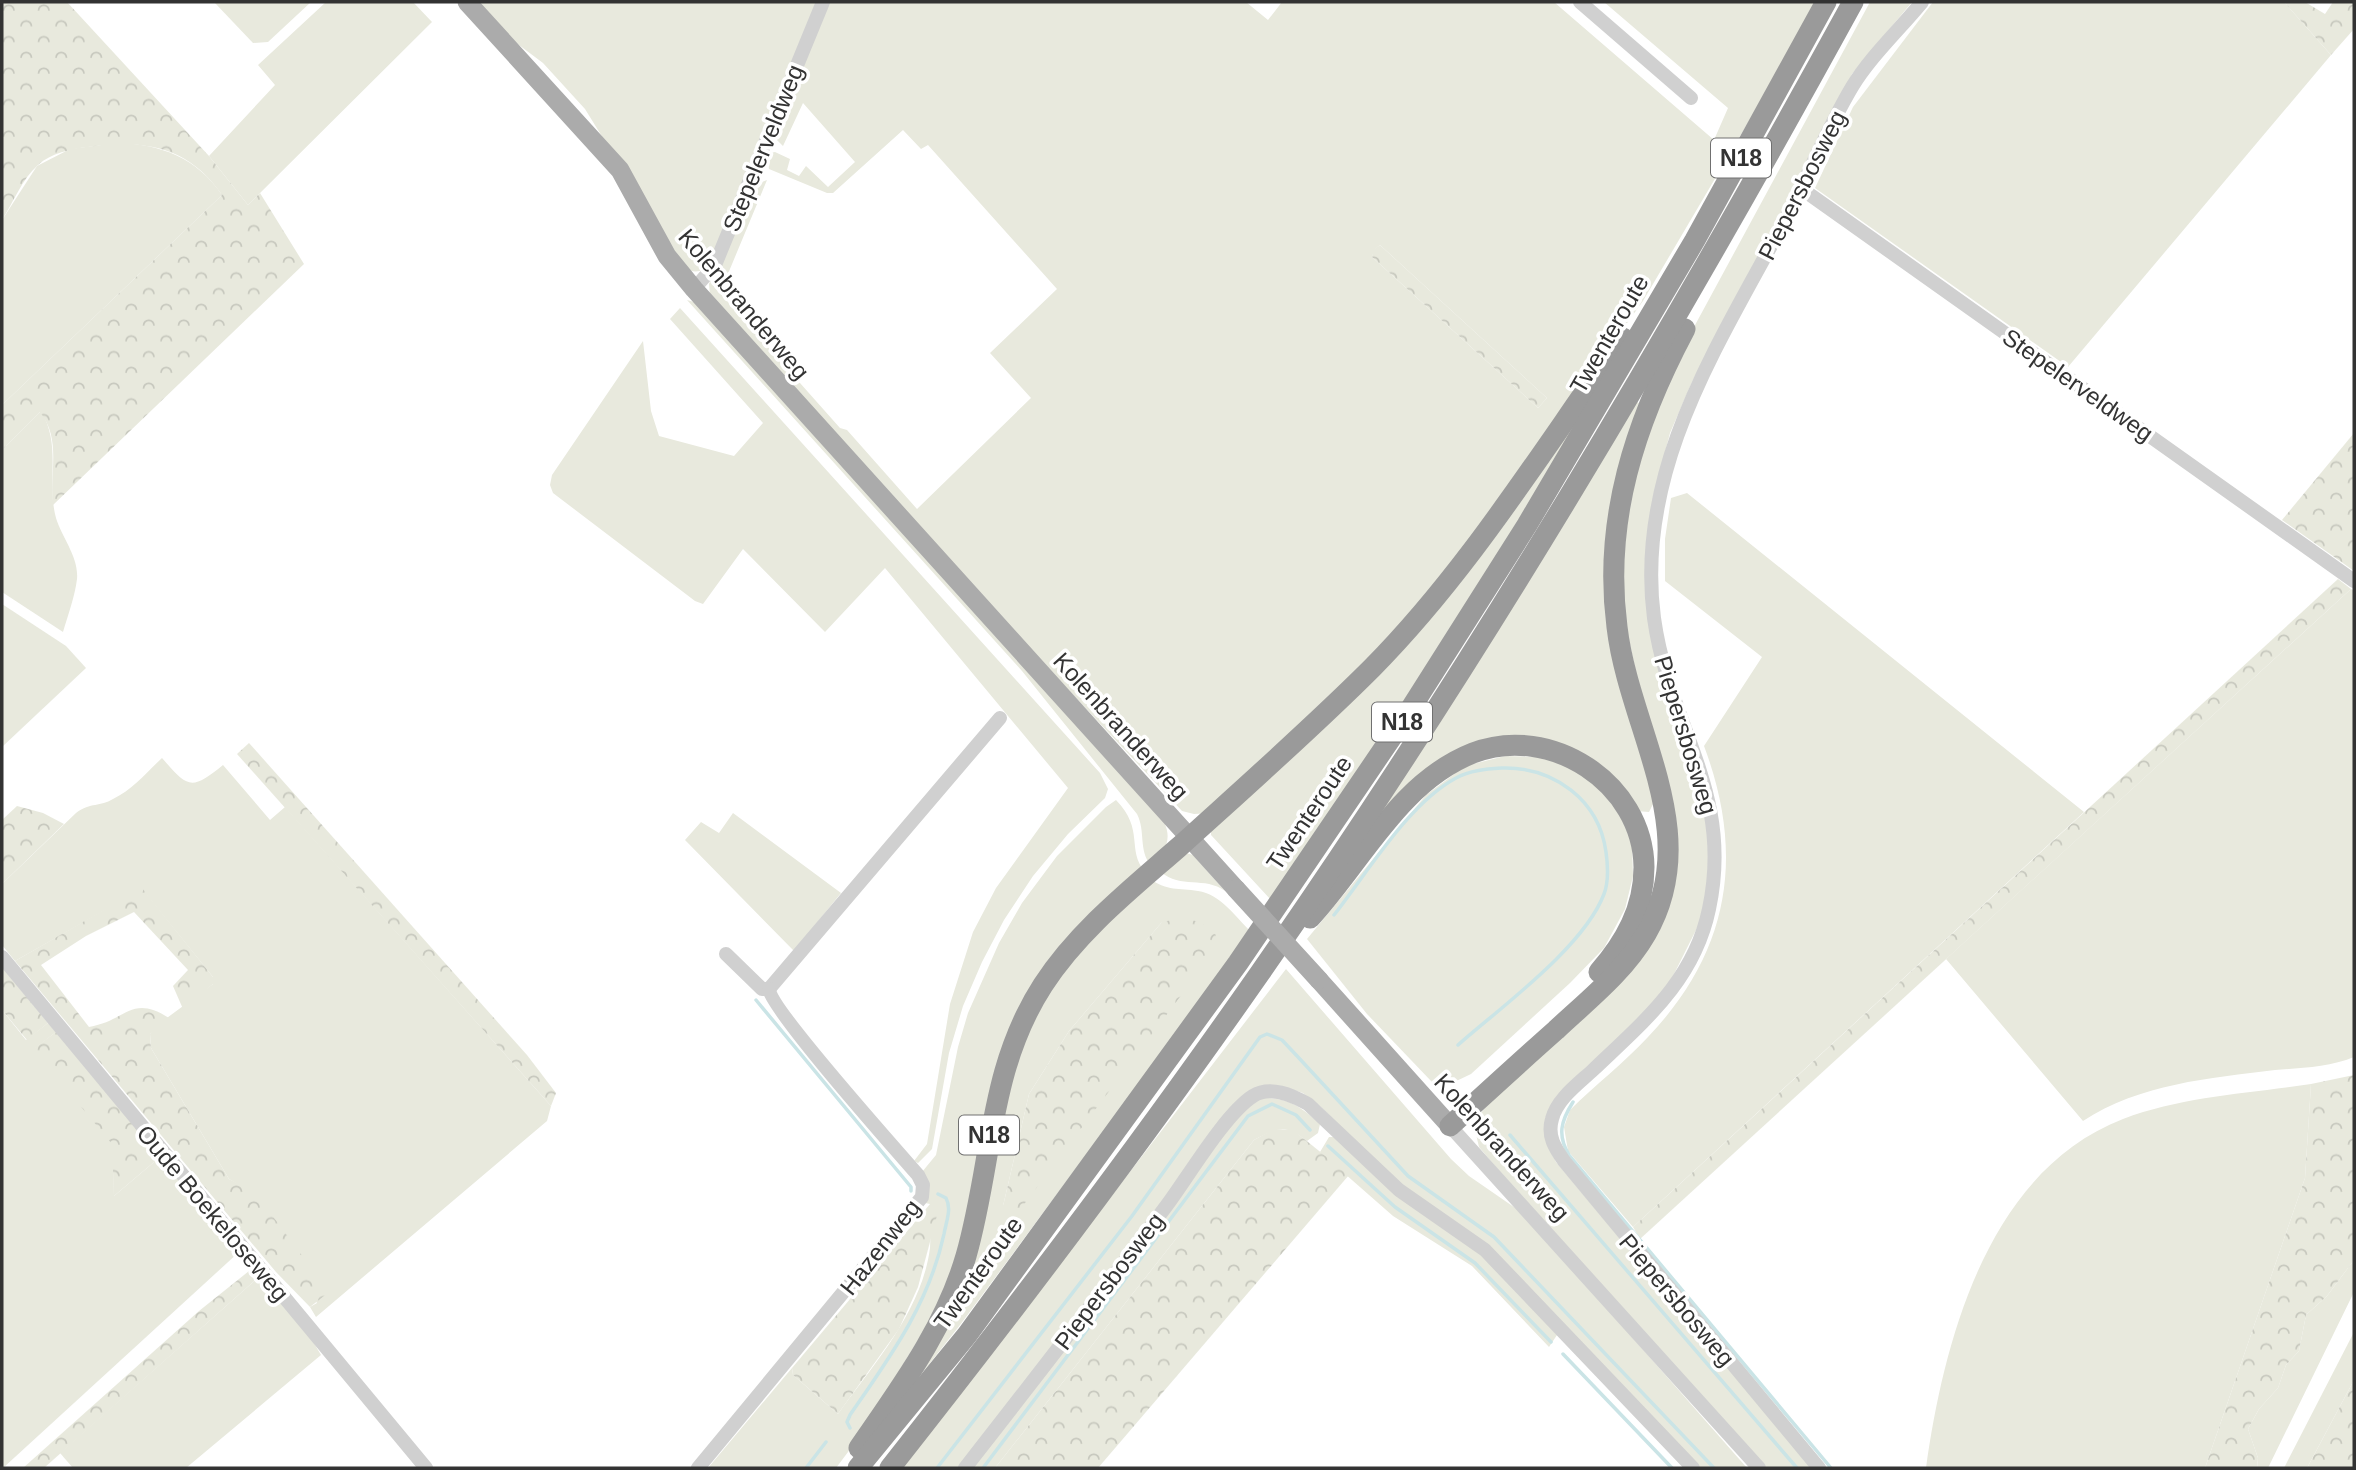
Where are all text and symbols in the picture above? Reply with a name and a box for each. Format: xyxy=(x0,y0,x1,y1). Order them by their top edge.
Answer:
street label: Stepelerveldweg xyxy=(717,61,809,235)
street label: Piepersbosweg xyxy=(1753,106,1851,264)
road number: N18 xyxy=(1711,139,1771,178)
street label: Kolenbranderweg xyxy=(673,223,815,385)
street label: Twenteroute xyxy=(1564,270,1654,398)
street label: Stepelerveldweg xyxy=(1998,323,2158,447)
street label: Kolenbranderweg xyxy=(1048,647,1194,805)
street label: Piepersbosweg xyxy=(1649,653,1723,817)
road number: N18 xyxy=(1372,702,1432,742)
street label: Twenteroute xyxy=(1261,751,1357,875)
street label: Kolenbranderweg xyxy=(1429,1068,1575,1226)
road number: N18 xyxy=(959,1116,1019,1154)
street label: Oude Boekeloseweg xyxy=(131,1119,295,1307)
street label: Hazenweg xyxy=(834,1194,926,1300)
street label: Piepersbosweg xyxy=(1049,1207,1169,1355)
street label: Twenteroute xyxy=(928,1212,1028,1334)
street label: Piepersbosweg xyxy=(1614,1228,1740,1372)

